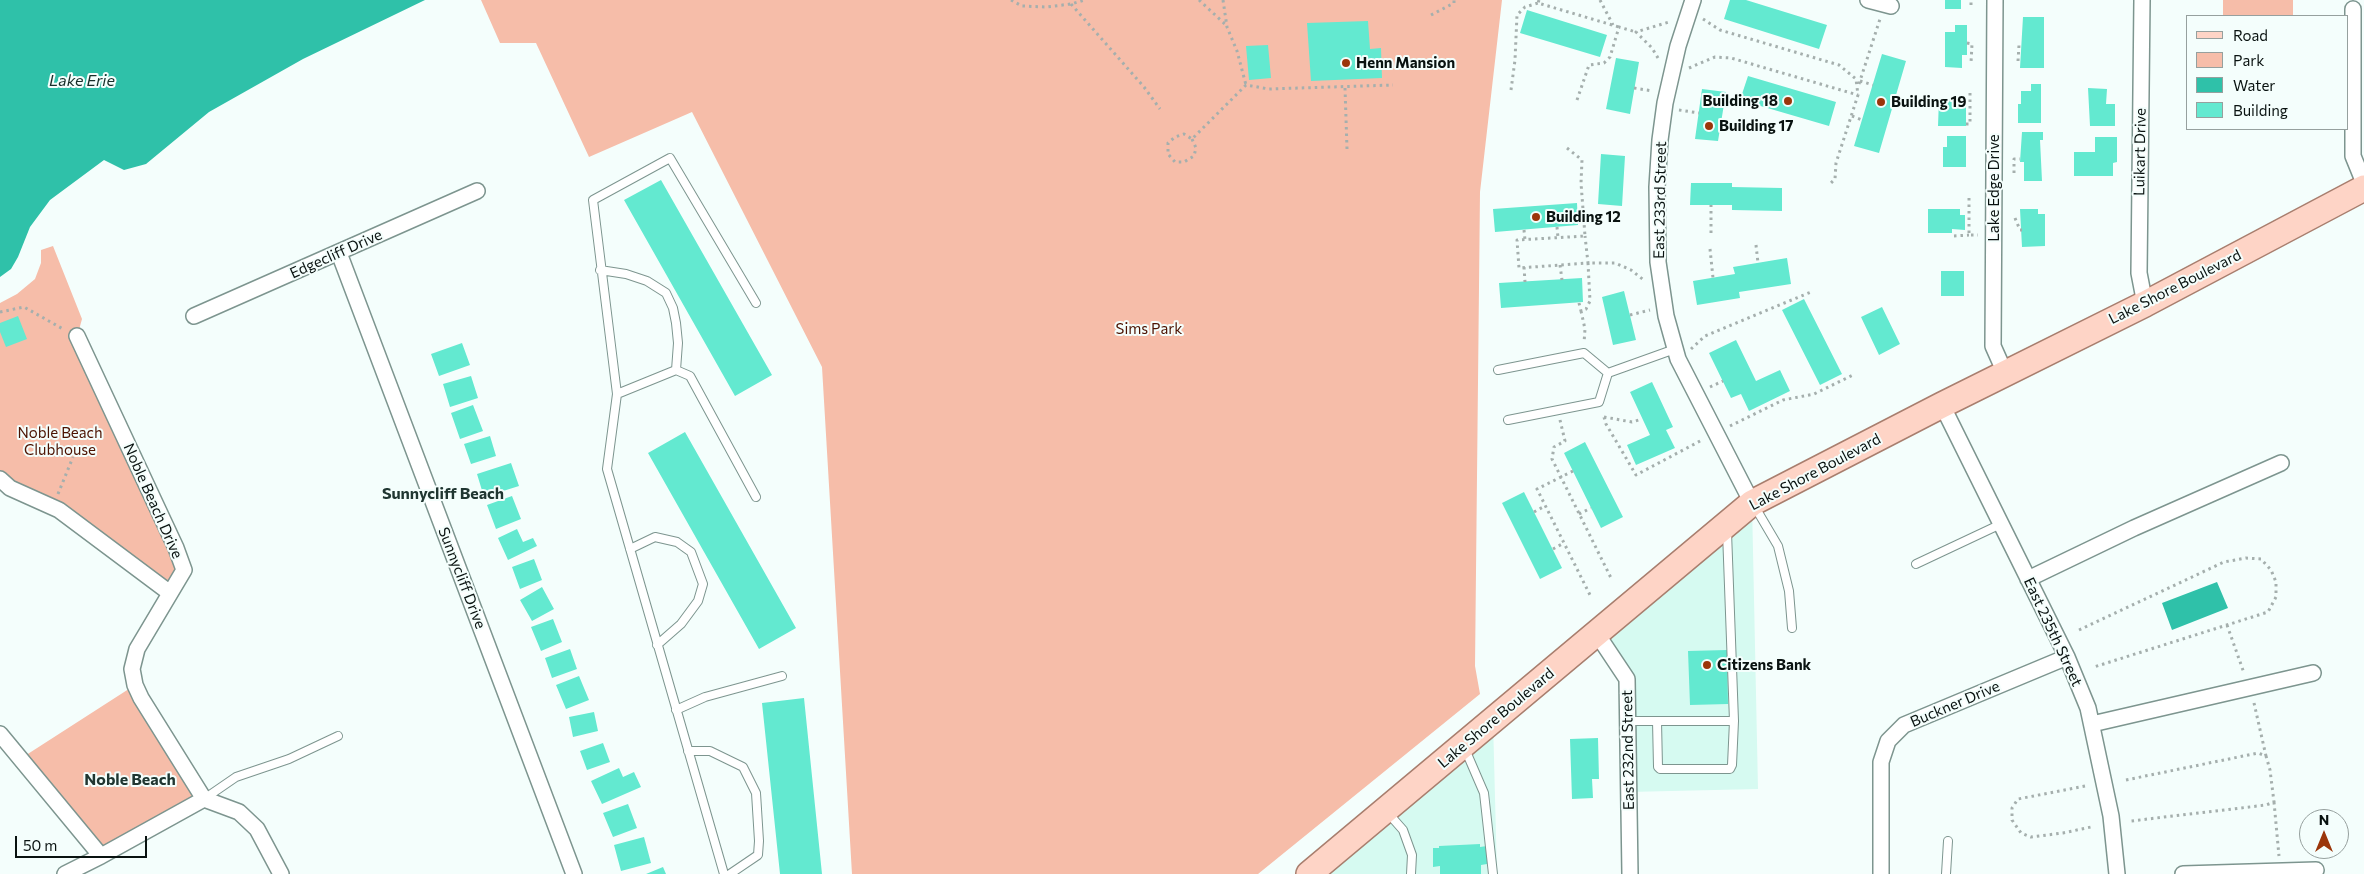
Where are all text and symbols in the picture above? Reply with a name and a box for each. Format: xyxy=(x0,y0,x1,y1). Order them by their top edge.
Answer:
legend xyxy=(2186,15,2349,130)
text: Road xyxy=(2233,26,2268,44)
text: Park xyxy=(2233,51,2264,69)
place label: Henn Mansion xyxy=(1356,54,1455,72)
marker: Henn Mansion xyxy=(1340,57,1352,69)
water label: Lake Erie xyxy=(49,71,115,91)
text: Water xyxy=(2233,76,2275,94)
place label: Building 18 xyxy=(1702,92,1778,110)
place label: Building 19 xyxy=(1891,93,1967,111)
marker: Building 18 xyxy=(1782,95,1794,107)
marker: Building 19 xyxy=(1875,96,1887,108)
text: Building xyxy=(2233,101,2288,119)
street label: Luikart Drive xyxy=(2130,108,2150,196)
place label: Building 17 xyxy=(1719,117,1794,135)
marker: Building 17 xyxy=(1703,120,1715,132)
street label: Lake Edge Drive xyxy=(1985,134,2003,242)
street label: East 233rd Street xyxy=(1650,141,1670,259)
place label: Building 12 xyxy=(1546,208,1621,226)
marker: Building 12 xyxy=(1530,211,1542,223)
street label: Edgecliff Drive xyxy=(287,226,385,282)
street label: Lake Shore Boulevard xyxy=(2106,246,2244,328)
park label: Sims Park xyxy=(1116,320,1182,338)
park label: Noble Beach Clubhouse xyxy=(17,424,103,459)
street label: Lake Shore Boulevard xyxy=(1746,430,1884,514)
street label: Noble Beach Drive xyxy=(119,441,187,561)
district label: Sunnycliff Beach xyxy=(382,484,504,504)
street label: Sunnycliff Drive xyxy=(434,525,490,631)
street label: East 235th Street xyxy=(2020,575,2086,689)
place label: Citizens Bank xyxy=(1717,656,1811,674)
marker: Citizens Bank xyxy=(1701,659,1713,671)
street label: Lake Shore Boulevard xyxy=(1434,664,1558,772)
street label: Buckner Drive xyxy=(1908,677,2002,731)
street label: East 232nd Street xyxy=(1618,690,1638,810)
district label: Noble Beach xyxy=(84,770,176,790)
north arrow xyxy=(2299,809,2349,859)
text: N xyxy=(2319,811,2329,828)
scale bar xyxy=(18,826,150,858)
text: 50 m xyxy=(23,836,57,854)

